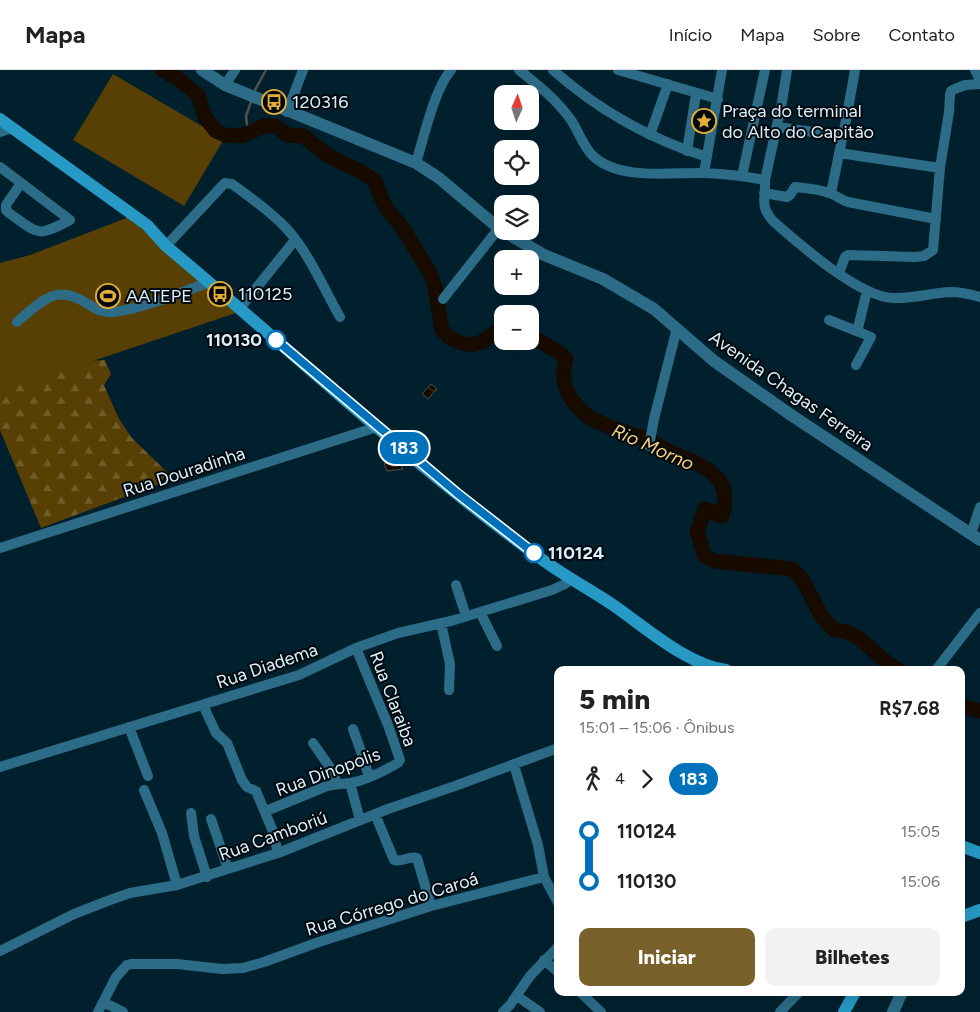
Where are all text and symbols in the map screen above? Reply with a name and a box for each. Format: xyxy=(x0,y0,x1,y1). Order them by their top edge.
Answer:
text: Mapa xyxy=(25,20,86,49)
text: Início xyxy=(669,24,712,46)
text: Mapa xyxy=(740,24,784,46)
text: Sobre xyxy=(812,24,860,46)
text: Contato xyxy=(888,24,955,46)
north arrow xyxy=(494,85,539,130)
map controls xyxy=(494,85,539,350)
bus stop icon: 120316 xyxy=(261,89,287,115)
place label: 120316 xyxy=(292,91,348,113)
place label: Praça do terminal do Alto do Capitão xyxy=(722,100,874,143)
place icon: Praça do terminal do Alto do Capitão xyxy=(691,108,717,134)
button: locate xyxy=(494,140,539,185)
button: layers xyxy=(494,195,539,240)
button: + xyxy=(494,250,539,295)
bus stop icon: 110125 xyxy=(207,281,233,307)
sports icon: AATEPE xyxy=(95,283,121,309)
place label: 110125 xyxy=(238,283,292,305)
place label: AATEPE xyxy=(126,285,192,307)
button: − xyxy=(494,305,539,350)
street label: Avenida Chagas Ferreira xyxy=(705,326,877,456)
place label: 110130 xyxy=(206,329,262,351)
marker: 110130 xyxy=(266,330,286,350)
water label: Rio Morno xyxy=(608,419,698,475)
line badge: 183 xyxy=(375,432,433,464)
text: 183 xyxy=(390,437,418,459)
street label: Rua Douradinha xyxy=(120,442,248,502)
place label: 110124 xyxy=(548,542,604,564)
marker: 110124 xyxy=(524,543,544,563)
street label: Rua Diadema xyxy=(214,638,320,694)
street label: Rua Claraiba xyxy=(365,648,421,750)
text: 5 min xyxy=(579,682,650,716)
text: R$7.68 xyxy=(879,697,940,720)
text: 15:01 – 15:06 · Ônibus xyxy=(579,718,734,737)
street label: Rua Dinopolis xyxy=(273,743,383,801)
icon: walk xyxy=(579,765,607,793)
icon: forward xyxy=(633,765,661,793)
text: 183 xyxy=(679,768,708,790)
text: 4 xyxy=(615,769,625,788)
street label: Rua Camboriú xyxy=(216,806,330,866)
text: 110124 xyxy=(617,820,676,843)
text: 15:05 xyxy=(901,822,940,841)
street label: Rua Córrego do Caroá xyxy=(303,867,481,941)
text: 110130 xyxy=(617,870,676,893)
text: 15:06 xyxy=(901,872,940,891)
button: Iniciar xyxy=(579,928,755,986)
button: Bilhetes xyxy=(765,928,940,986)

